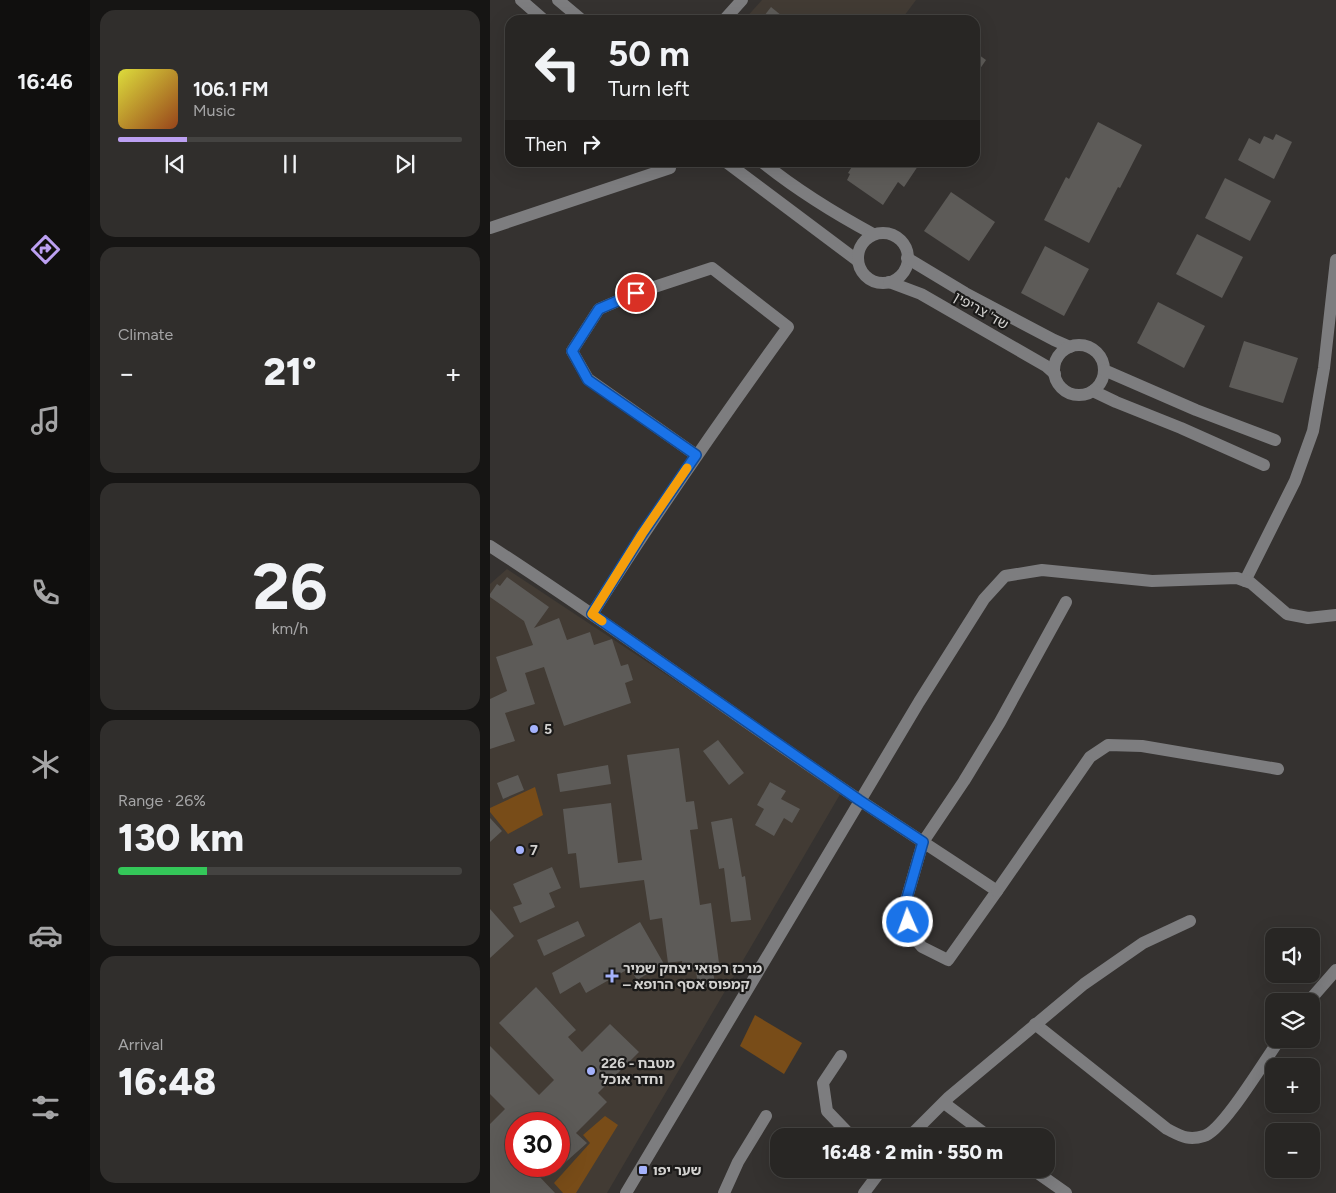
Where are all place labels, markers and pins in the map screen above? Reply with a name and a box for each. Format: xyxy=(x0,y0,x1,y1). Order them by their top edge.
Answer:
pin xyxy=(615,272,657,314)
place label: 5 xyxy=(544,721,552,738)
marker: 5 xyxy=(528,723,540,735)
place label: 7 xyxy=(530,842,538,859)
marker: 7 xyxy=(514,844,526,856)
place label: מרכז רפואי יצחק שמיר – קמפוס אסף הרופא xyxy=(623,960,762,993)
marker: מרכז רפואי יצחק שמיר – קמפוס אסף הרופא xyxy=(605,969,619,983)
place label: 226 - מטבח וחדר אוכל xyxy=(601,1055,675,1088)
marker: 226 - מטבח וחדר אוכל xyxy=(585,1065,597,1077)
place label: שער יפו xyxy=(653,1162,702,1179)
marker: שער יפו xyxy=(637,1164,649,1176)

